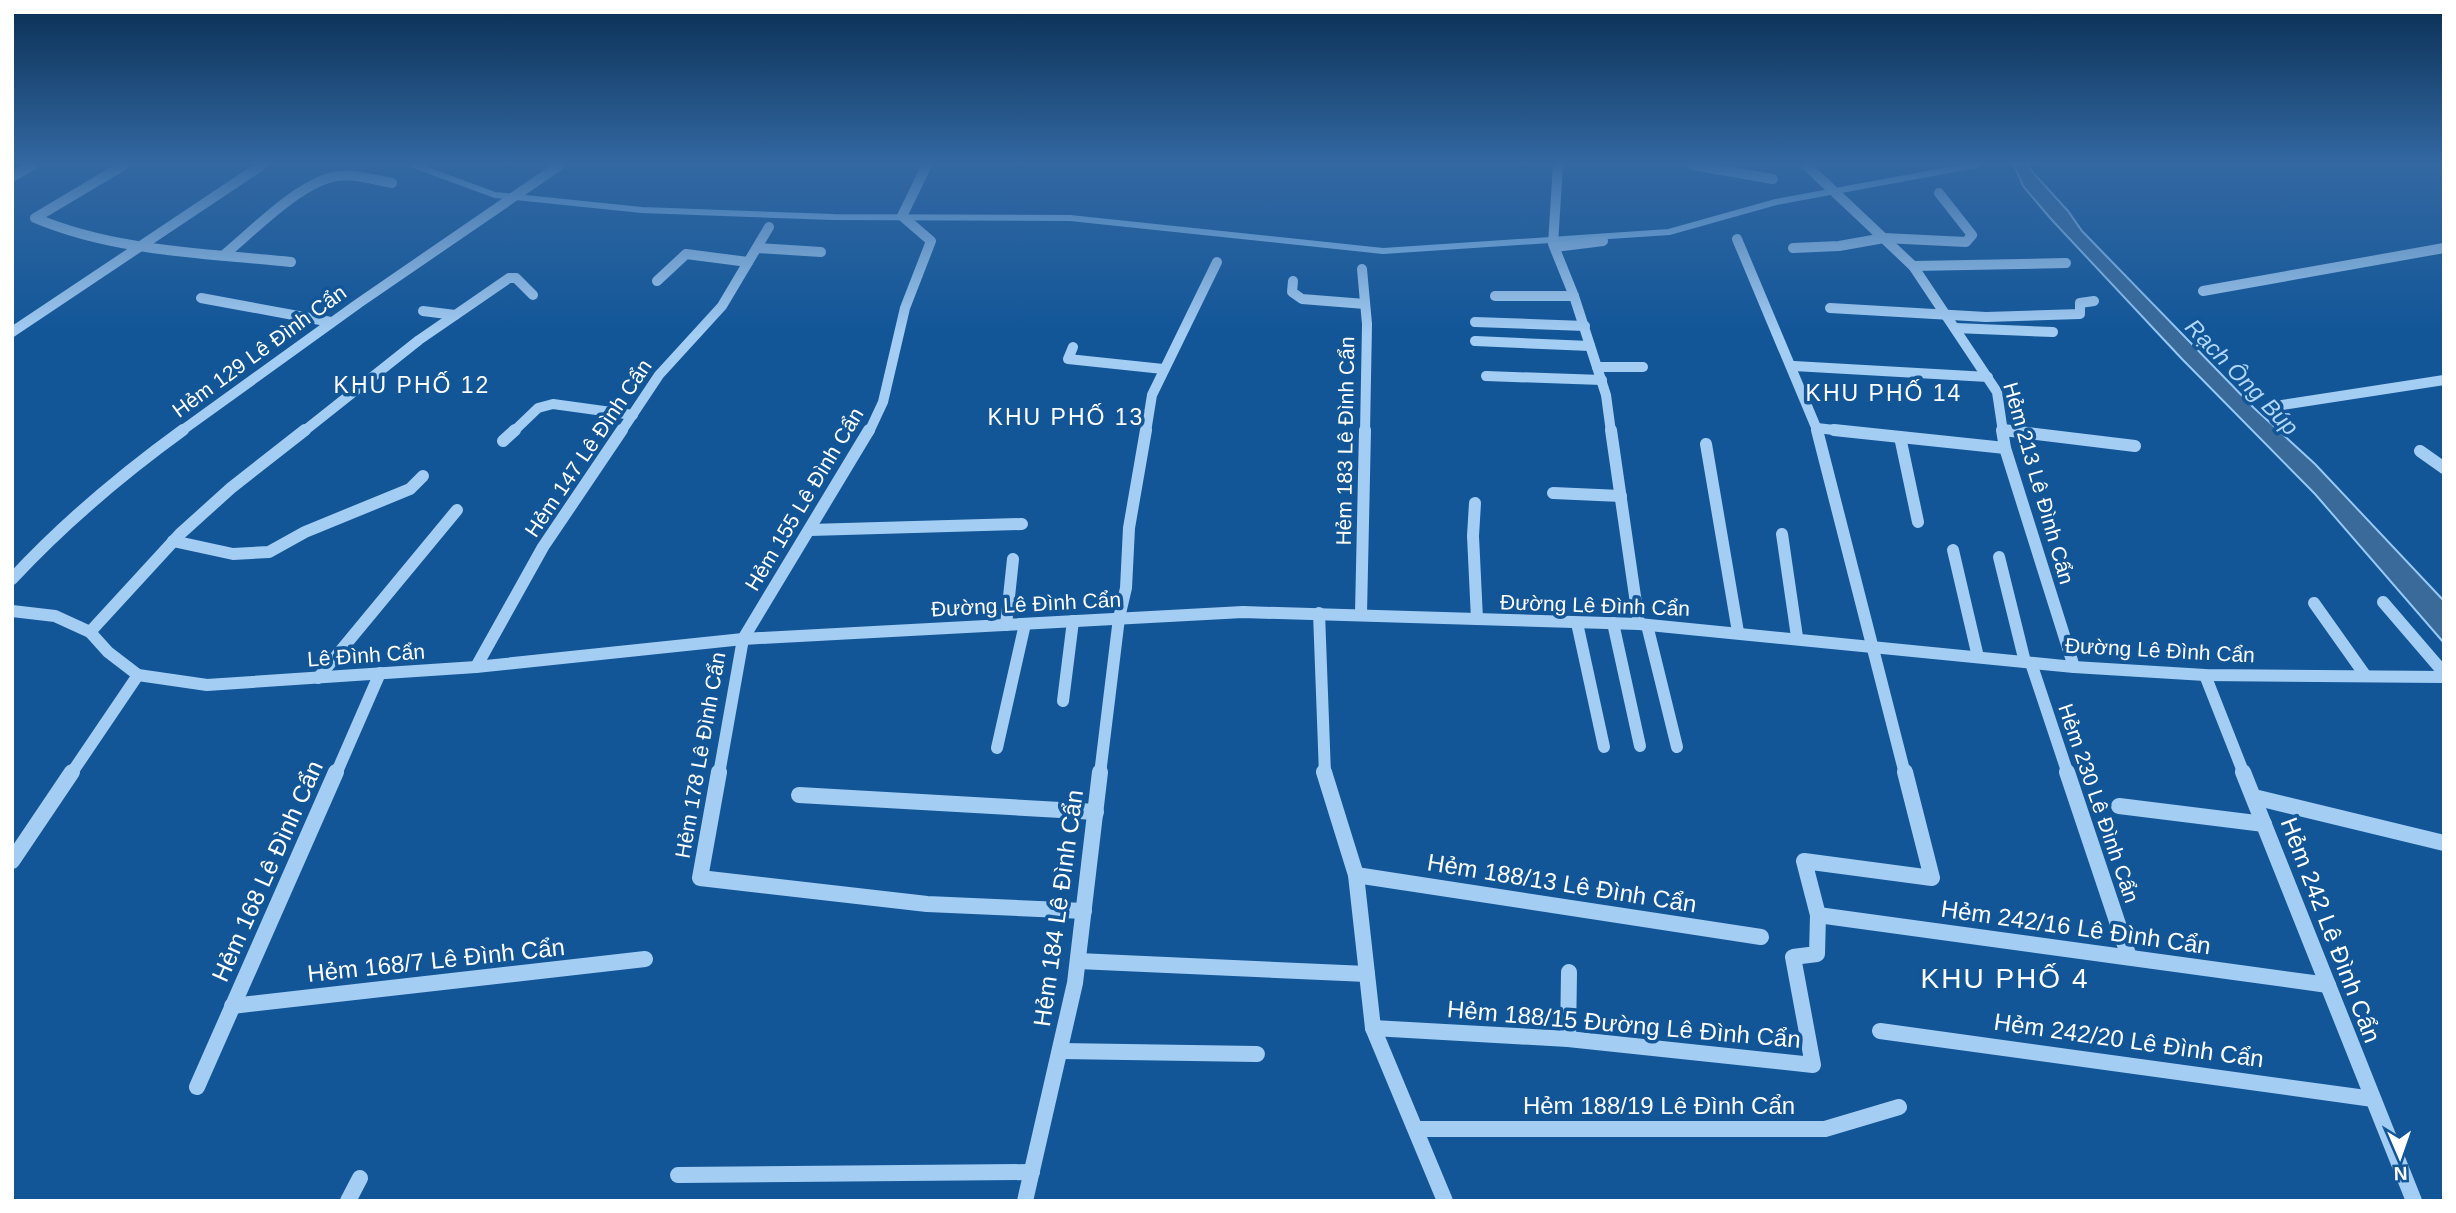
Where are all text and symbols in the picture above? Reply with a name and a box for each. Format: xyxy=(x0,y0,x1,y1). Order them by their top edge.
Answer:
street label: Hẻm 129 Lê Đình Cẩn xyxy=(168,280,350,422)
water label: Rạch Ông Búp xyxy=(2180,313,2305,440)
street label: Hẻm 183 Lê Đình Cẩn xyxy=(1332,336,1358,546)
street label: Hẻm 147 Lê Đình Cẩn xyxy=(520,355,656,541)
district label: KHU PHỐ 12 xyxy=(334,371,490,398)
district label: KHU PHỐ 14 xyxy=(1806,379,1962,406)
street label: Hẻm 213 Lê Đình Cẩn xyxy=(1999,379,2079,587)
district label: KHU PHỐ 13 xyxy=(988,403,1144,430)
street label: Hẻm 155 Lê Đình Cẩn xyxy=(740,404,868,594)
street label: Đường Lê Đình Cẩn xyxy=(930,588,1122,620)
street label: Đường Lê Đình Cẩn xyxy=(1500,590,1690,620)
street label: Đường Lê Đình Cẩn xyxy=(2064,634,2256,666)
street label: Lê Đình Cẩn xyxy=(306,639,426,671)
street label: Hẻm 178 Lê Đình Cẩn xyxy=(671,650,729,860)
street label: Hẻm 230 Lê Đình Cẩn xyxy=(2054,700,2144,906)
street label: Hẻm 168 Lê Đình Cẩn xyxy=(206,756,328,986)
street label: Hẻm 184 Lê Đình Cẩn xyxy=(1028,788,1088,1028)
street label: Hẻm 242 Lê Đình Cẩn xyxy=(2276,814,2386,1046)
street label: Hẻm 188/13 Lê Đình Cẩn xyxy=(1425,848,1699,918)
street label: Hẻm 242/16 Lê Đình Cẩn xyxy=(1939,895,2213,959)
street label: Hẻm 168/7 Lê Đình Cẩn xyxy=(306,933,566,987)
district label: KHU PHỐ 4 xyxy=(1921,962,2089,994)
street label: Hẻm 188/15 Đường Lê Đình Cẩn xyxy=(1446,995,1802,1053)
street label: Hẻm 242/20 Lê Đình Cẩn xyxy=(1992,1008,2266,1072)
street label: Hẻm 188/19 Lê Đình Cẩn xyxy=(1523,1092,1795,1119)
north arrow xyxy=(2365,1122,2435,1192)
text: N xyxy=(2393,1163,2408,1184)

